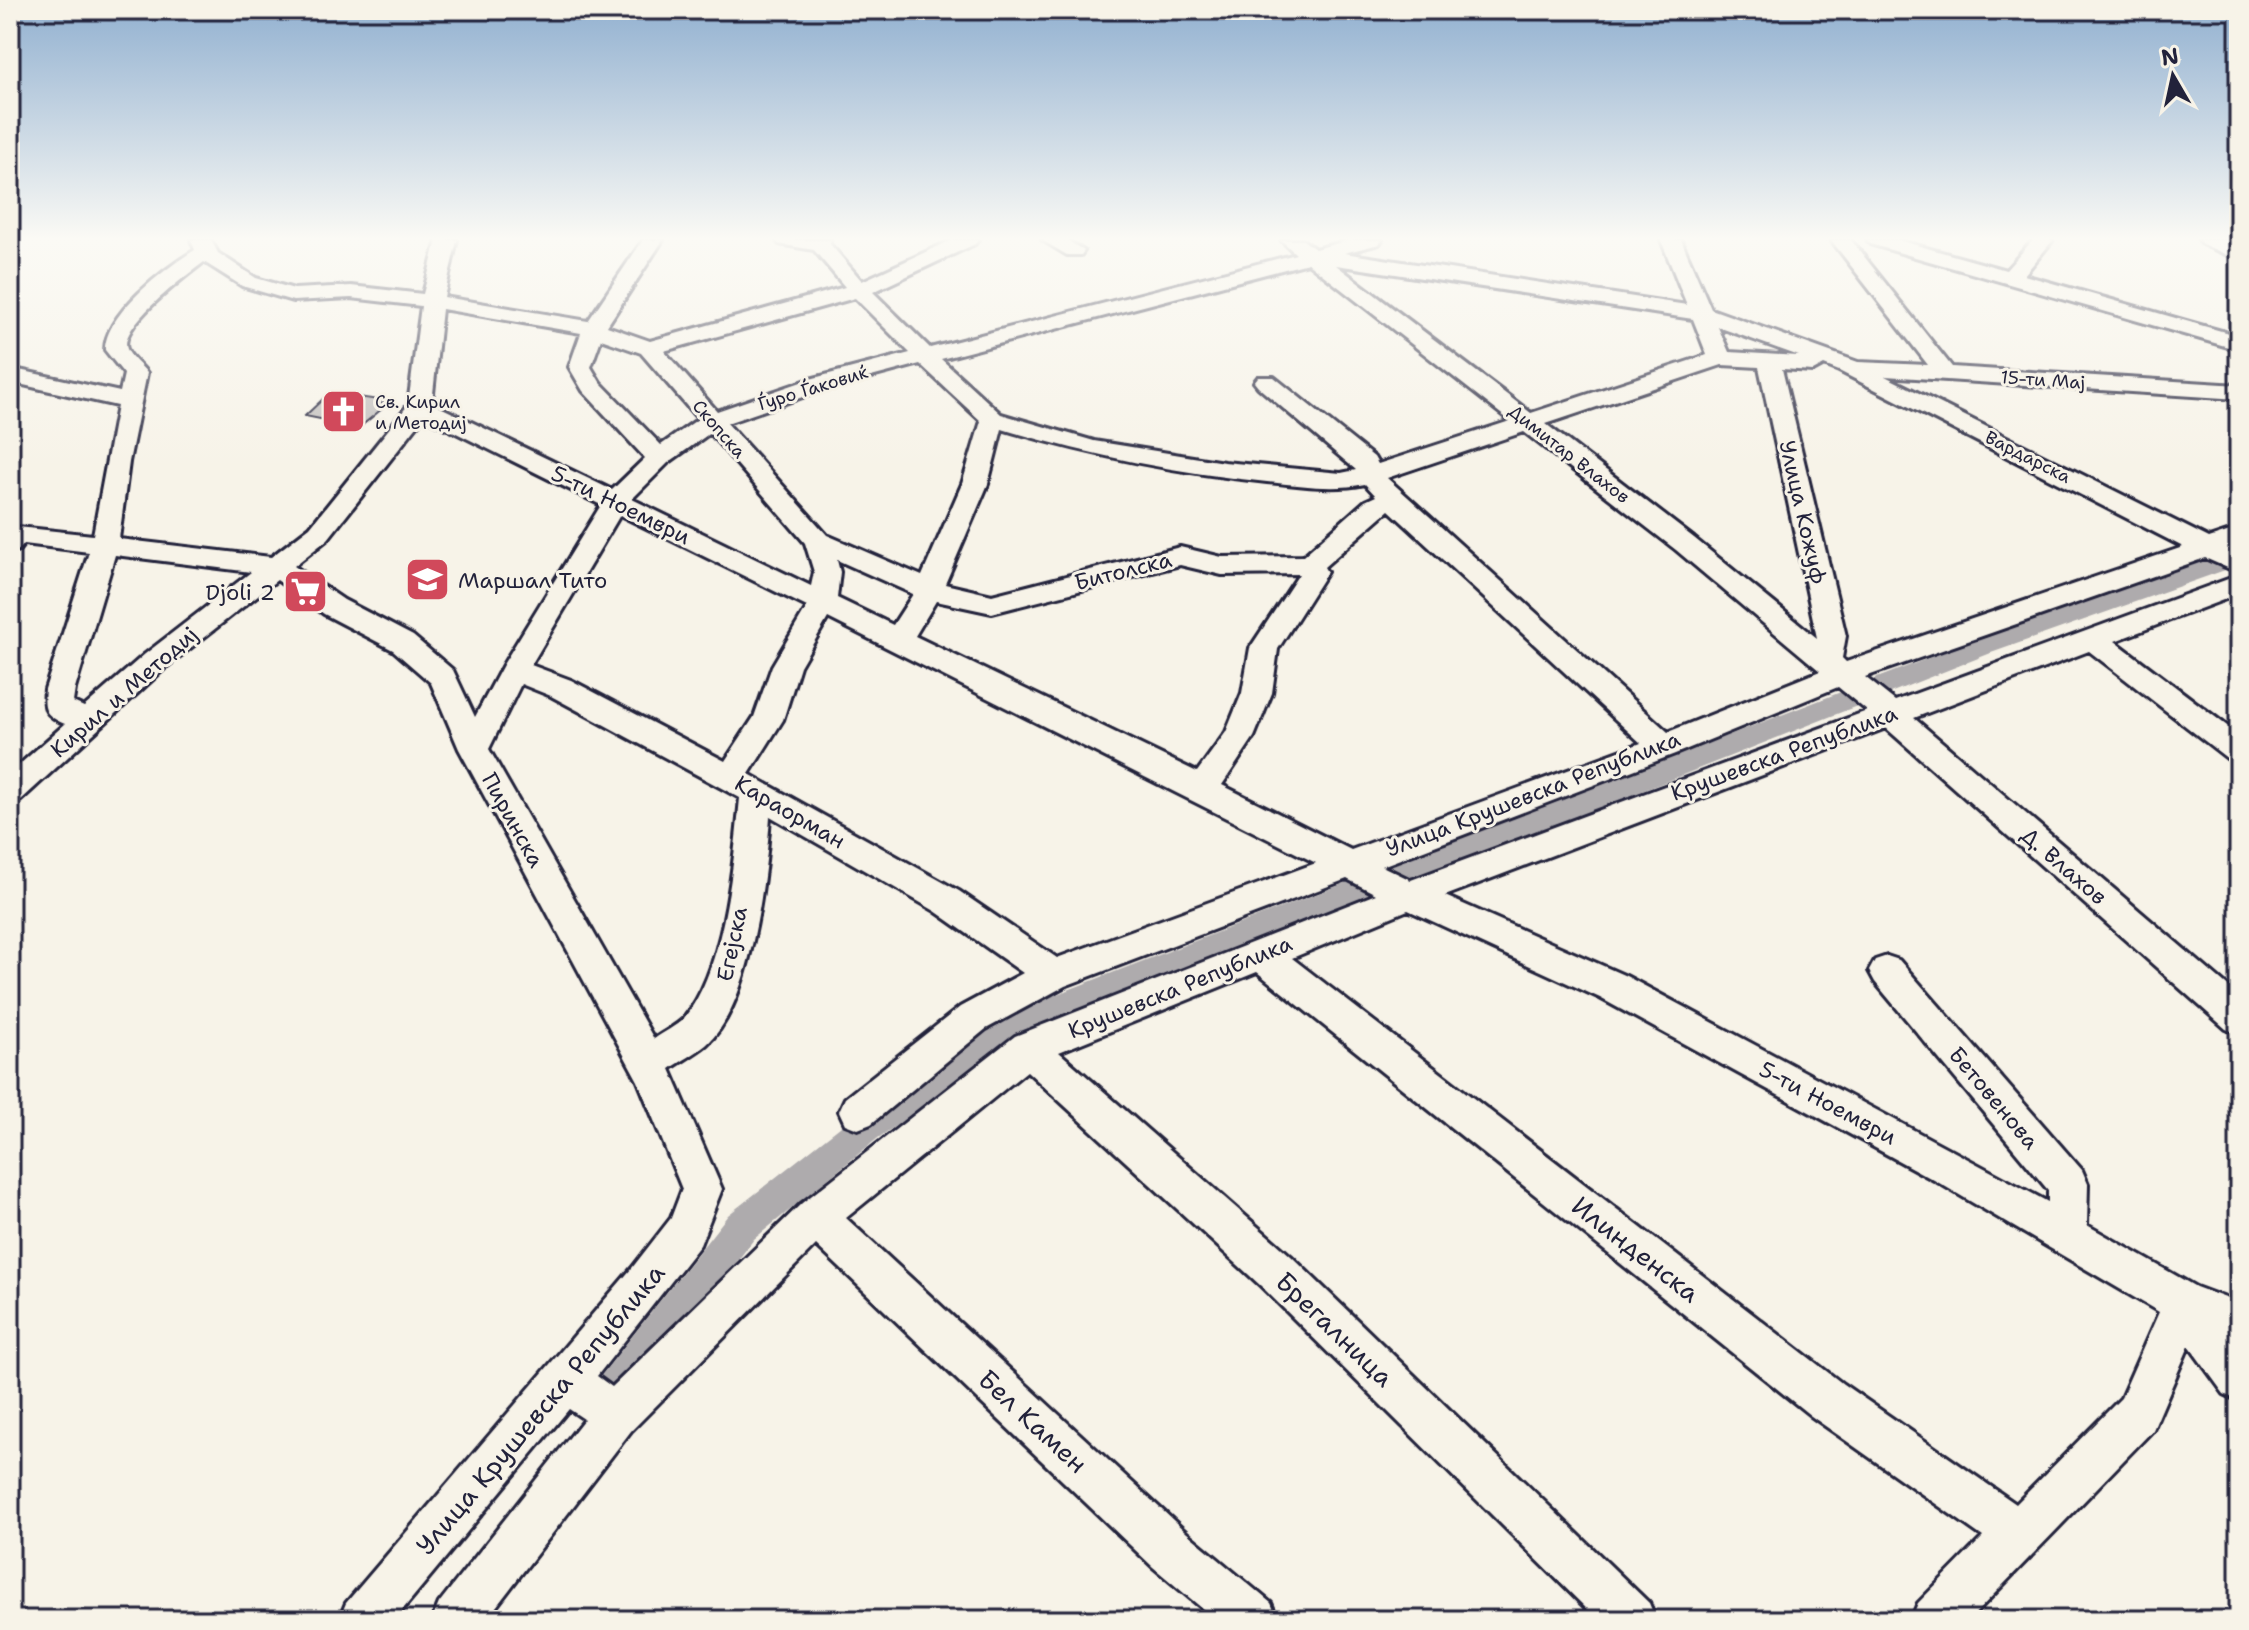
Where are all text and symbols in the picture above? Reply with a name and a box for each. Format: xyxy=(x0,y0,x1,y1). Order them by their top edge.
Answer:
north arrow xyxy=(2133,36,2213,116)
text: N xyxy=(2159,41,2181,72)
street label: Ѓуро Ѓаковиќ xyxy=(755,360,871,416)
street label: 15-ти Мај xyxy=(2000,365,2086,395)
church icon: Св. Кирил и Методиј xyxy=(320,388,368,436)
place label: Св. Кирил и Методиј xyxy=(375,390,466,435)
street label: Скопска xyxy=(687,395,751,463)
street label: Димитар Влахов xyxy=(1504,399,1634,509)
street label: Вардарска xyxy=(1981,425,2075,489)
street label: Улица Кожуф xyxy=(1772,437,1834,587)
street label: 5-ти Ноември xyxy=(547,459,695,551)
street label: Битолска xyxy=(1071,545,1175,597)
school or university icon: Маршал Тито xyxy=(403,556,451,604)
place label: Маршал Тито xyxy=(458,566,607,595)
supermarket icon: Djoli 2 xyxy=(282,568,330,616)
place label: Djoli 2 xyxy=(205,578,275,607)
street label: Кирил и Методиј xyxy=(44,620,204,764)
street label: Крушевска Република xyxy=(1667,698,1902,808)
street label: Улица Крушевска Република xyxy=(1382,724,1685,864)
street label: Пиринска xyxy=(475,767,551,873)
street label: Караорман xyxy=(730,769,850,855)
street label: Д. Влахов xyxy=(2015,821,2113,911)
street label: Егејска xyxy=(710,904,754,984)
street label: Крушевска Република xyxy=(1064,929,1297,1045)
street label: Бетовенова xyxy=(1942,1041,2046,1156)
street label: 5-ти Ноември xyxy=(1754,1055,1902,1151)
street label: Илинденска xyxy=(1565,1188,1707,1310)
street label: Улица Крушевска Република xyxy=(408,1256,672,1562)
street label: Брегалница xyxy=(1268,1264,1402,1394)
street label: Бел Камен xyxy=(971,1361,1095,1481)

